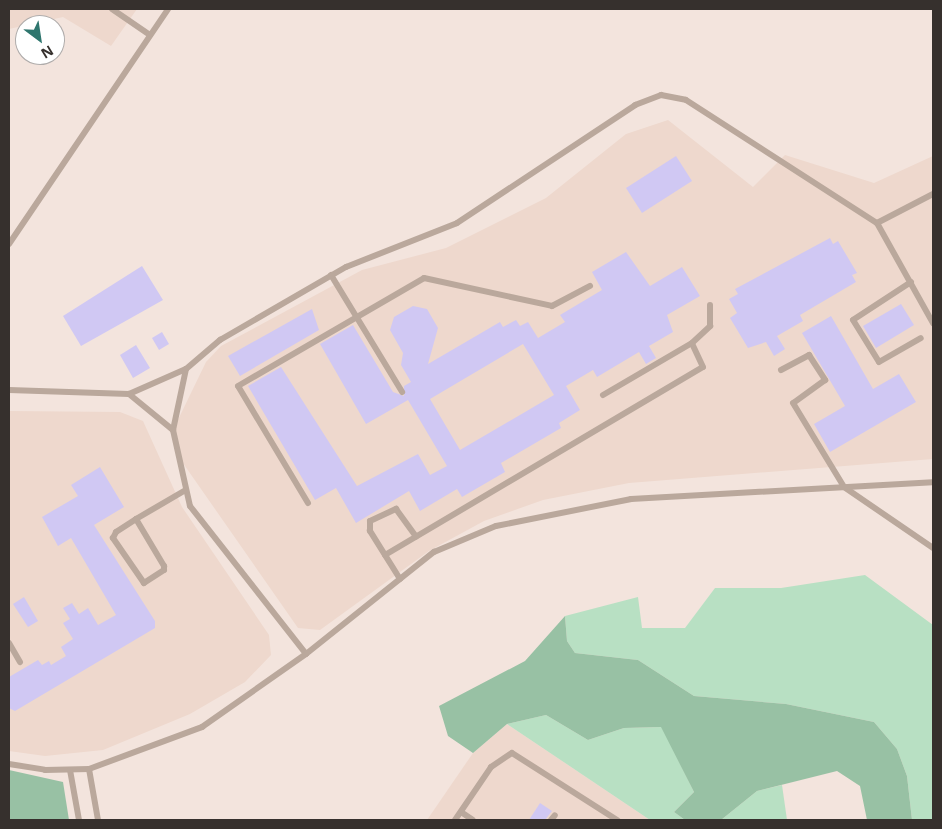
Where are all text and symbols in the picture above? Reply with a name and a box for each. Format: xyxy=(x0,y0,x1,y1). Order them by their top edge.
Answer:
north arrow xyxy=(15,15,65,65)
text: N xyxy=(38,41,57,64)

